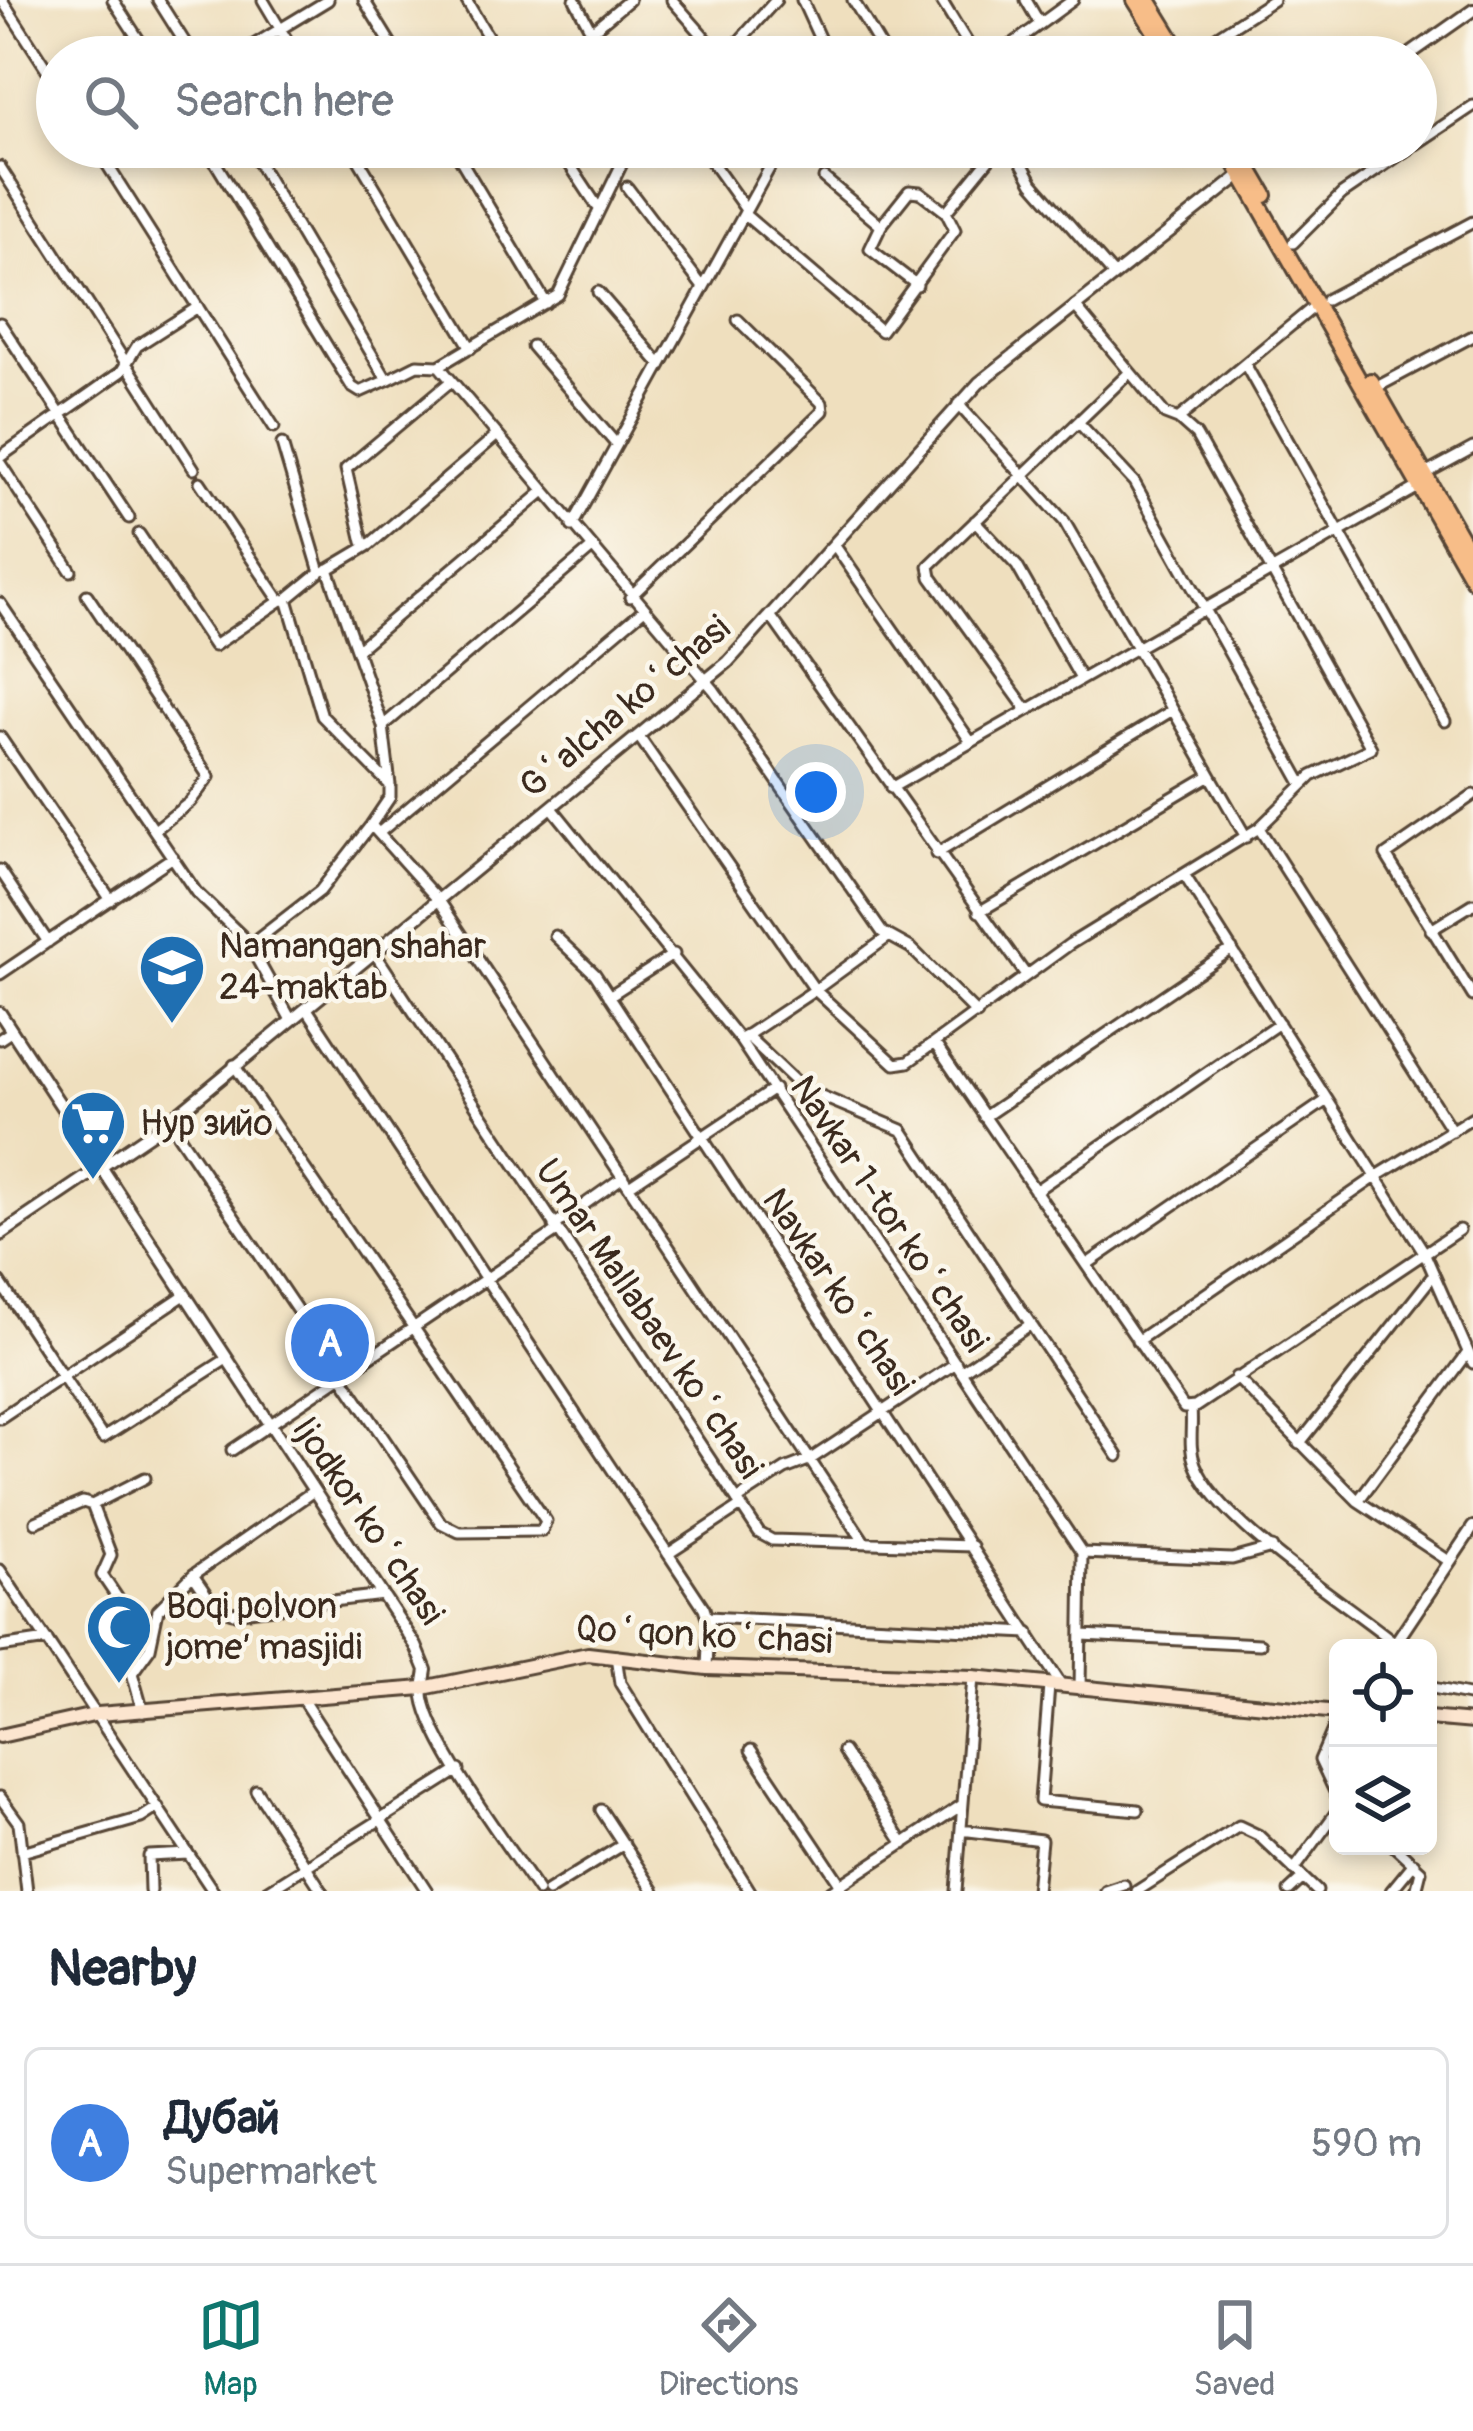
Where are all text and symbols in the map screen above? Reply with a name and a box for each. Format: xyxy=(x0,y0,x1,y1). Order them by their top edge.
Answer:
search box xyxy=(36,36,1437,168)
icon: search xyxy=(78,69,144,135)
text: Search here xyxy=(174,74,394,130)
street label: Gʻalcha koʻchasi xyxy=(511,606,739,808)
your location xyxy=(786,762,846,822)
place label: Namangan shahar 24-maktab xyxy=(219,924,486,1010)
school or university icon: Namangan shahar 24-maktab xyxy=(137,932,207,1026)
street label: Navkar 1-tor koʻchasi xyxy=(780,1067,998,1361)
supermarket icon: Нур зийо xyxy=(58,1088,128,1182)
place label: Нур зийо xyxy=(140,1101,273,1146)
street label: Umar Mallabaev koʻchasi xyxy=(525,1150,773,1488)
street label: Navkar koʻchasi xyxy=(752,1180,924,1404)
pin: A xyxy=(291,1298,369,1388)
street label: Ijodkor koʻchasi xyxy=(282,1409,454,1633)
place label: Boqi polvon jome’ masjidi xyxy=(165,1584,362,1670)
mosque icon: Boqi polvon jome’ masjidi xyxy=(84,1592,154,1686)
street label: Qoʻqon koʻchasi xyxy=(574,1606,834,1664)
map controls xyxy=(1329,1639,1437,1855)
button: locate xyxy=(1329,1639,1437,1747)
button: layers xyxy=(1329,1747,1437,1855)
text: Nearby xyxy=(48,1937,196,2001)
text: Дубай xyxy=(165,2091,280,2147)
text: A xyxy=(77,2119,103,2168)
text: 590 m xyxy=(1311,2119,1422,2168)
text: Supermarket xyxy=(165,2147,377,2196)
tab: Map xyxy=(198,2292,264,2405)
tab: Directions xyxy=(659,2292,799,2405)
tab: Saved xyxy=(1194,2292,1275,2405)

